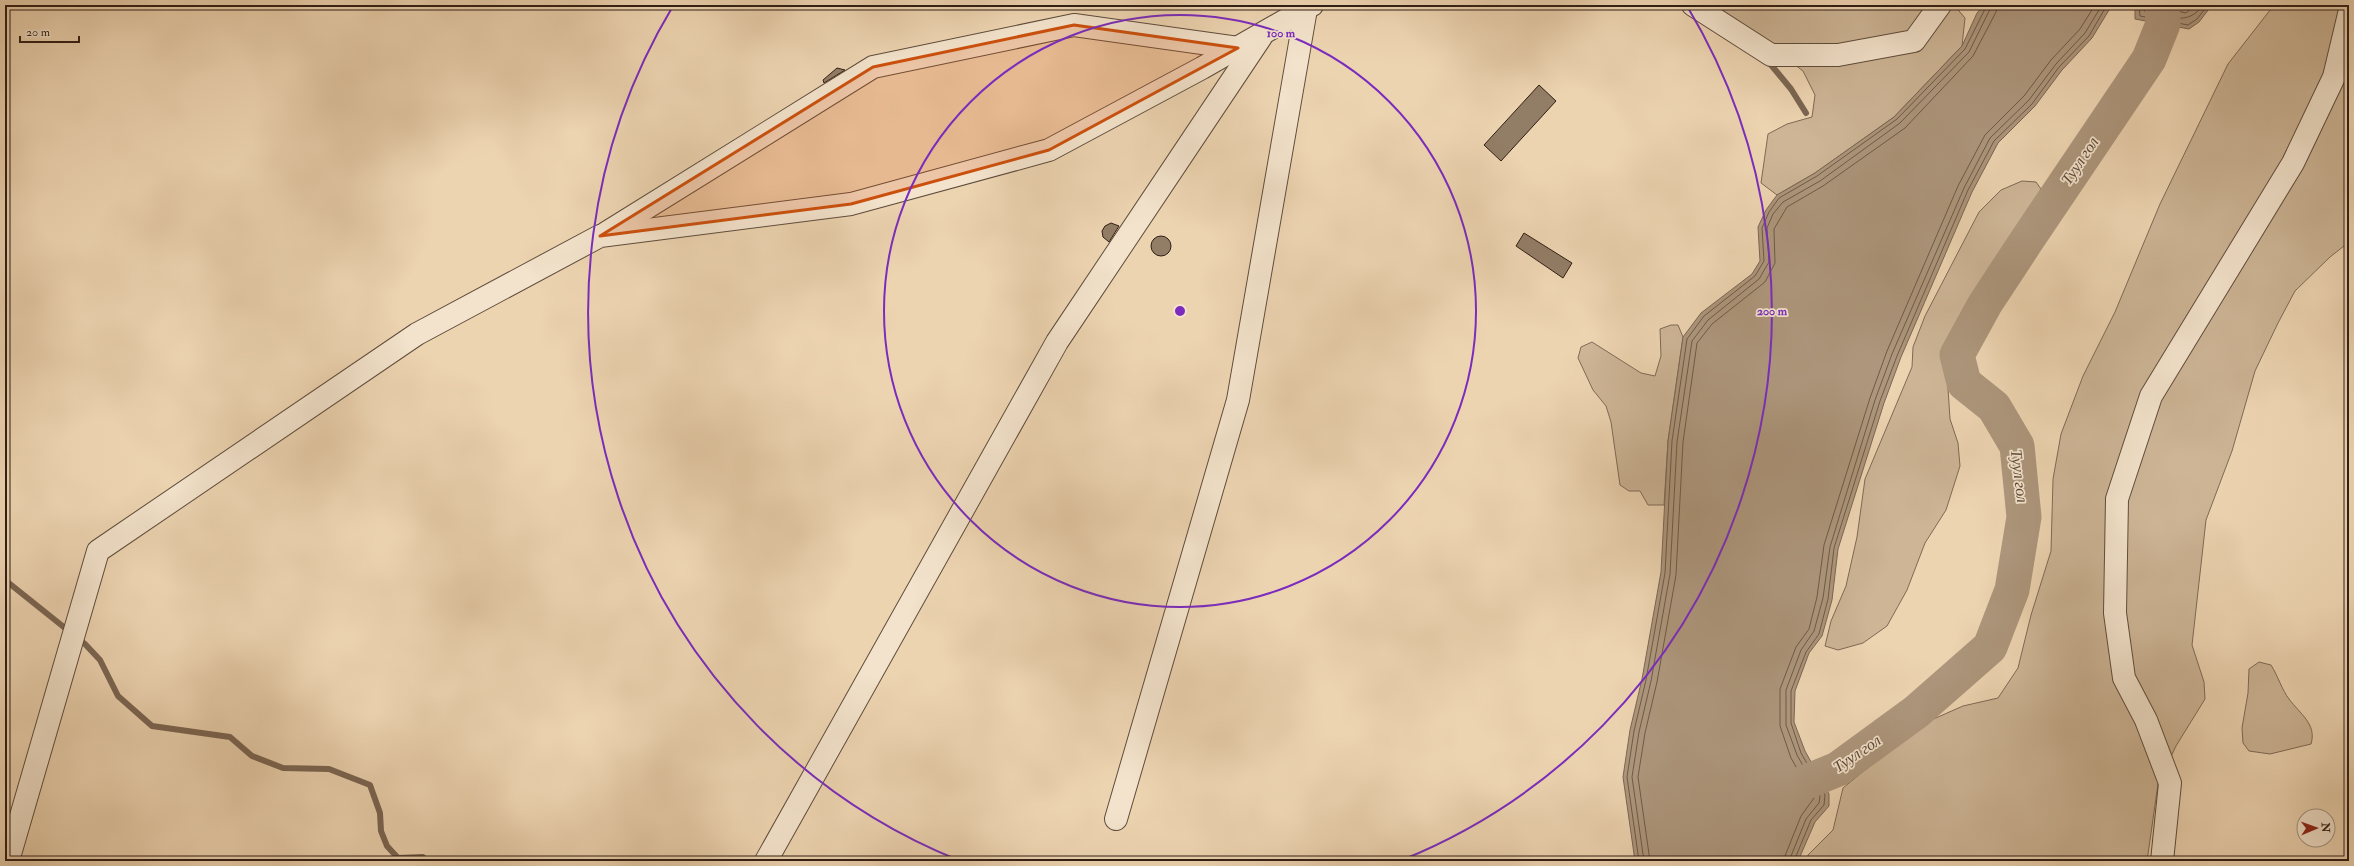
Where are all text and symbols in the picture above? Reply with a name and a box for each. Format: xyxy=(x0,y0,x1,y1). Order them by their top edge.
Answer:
scale bar xyxy=(20,18,79,44)
text: 20 m xyxy=(26,25,51,40)
text: 100 m xyxy=(1267,26,1296,41)
water label: Туул гол xyxy=(2057,133,2103,189)
centre of rings xyxy=(1173,304,1187,318)
text: 200 m xyxy=(1757,304,1788,319)
water label: Туул гол xyxy=(2006,448,2032,504)
water label: Туул гол xyxy=(1829,731,1885,777)
north arrow xyxy=(2296,808,2336,848)
text: N xyxy=(2319,822,2332,834)

